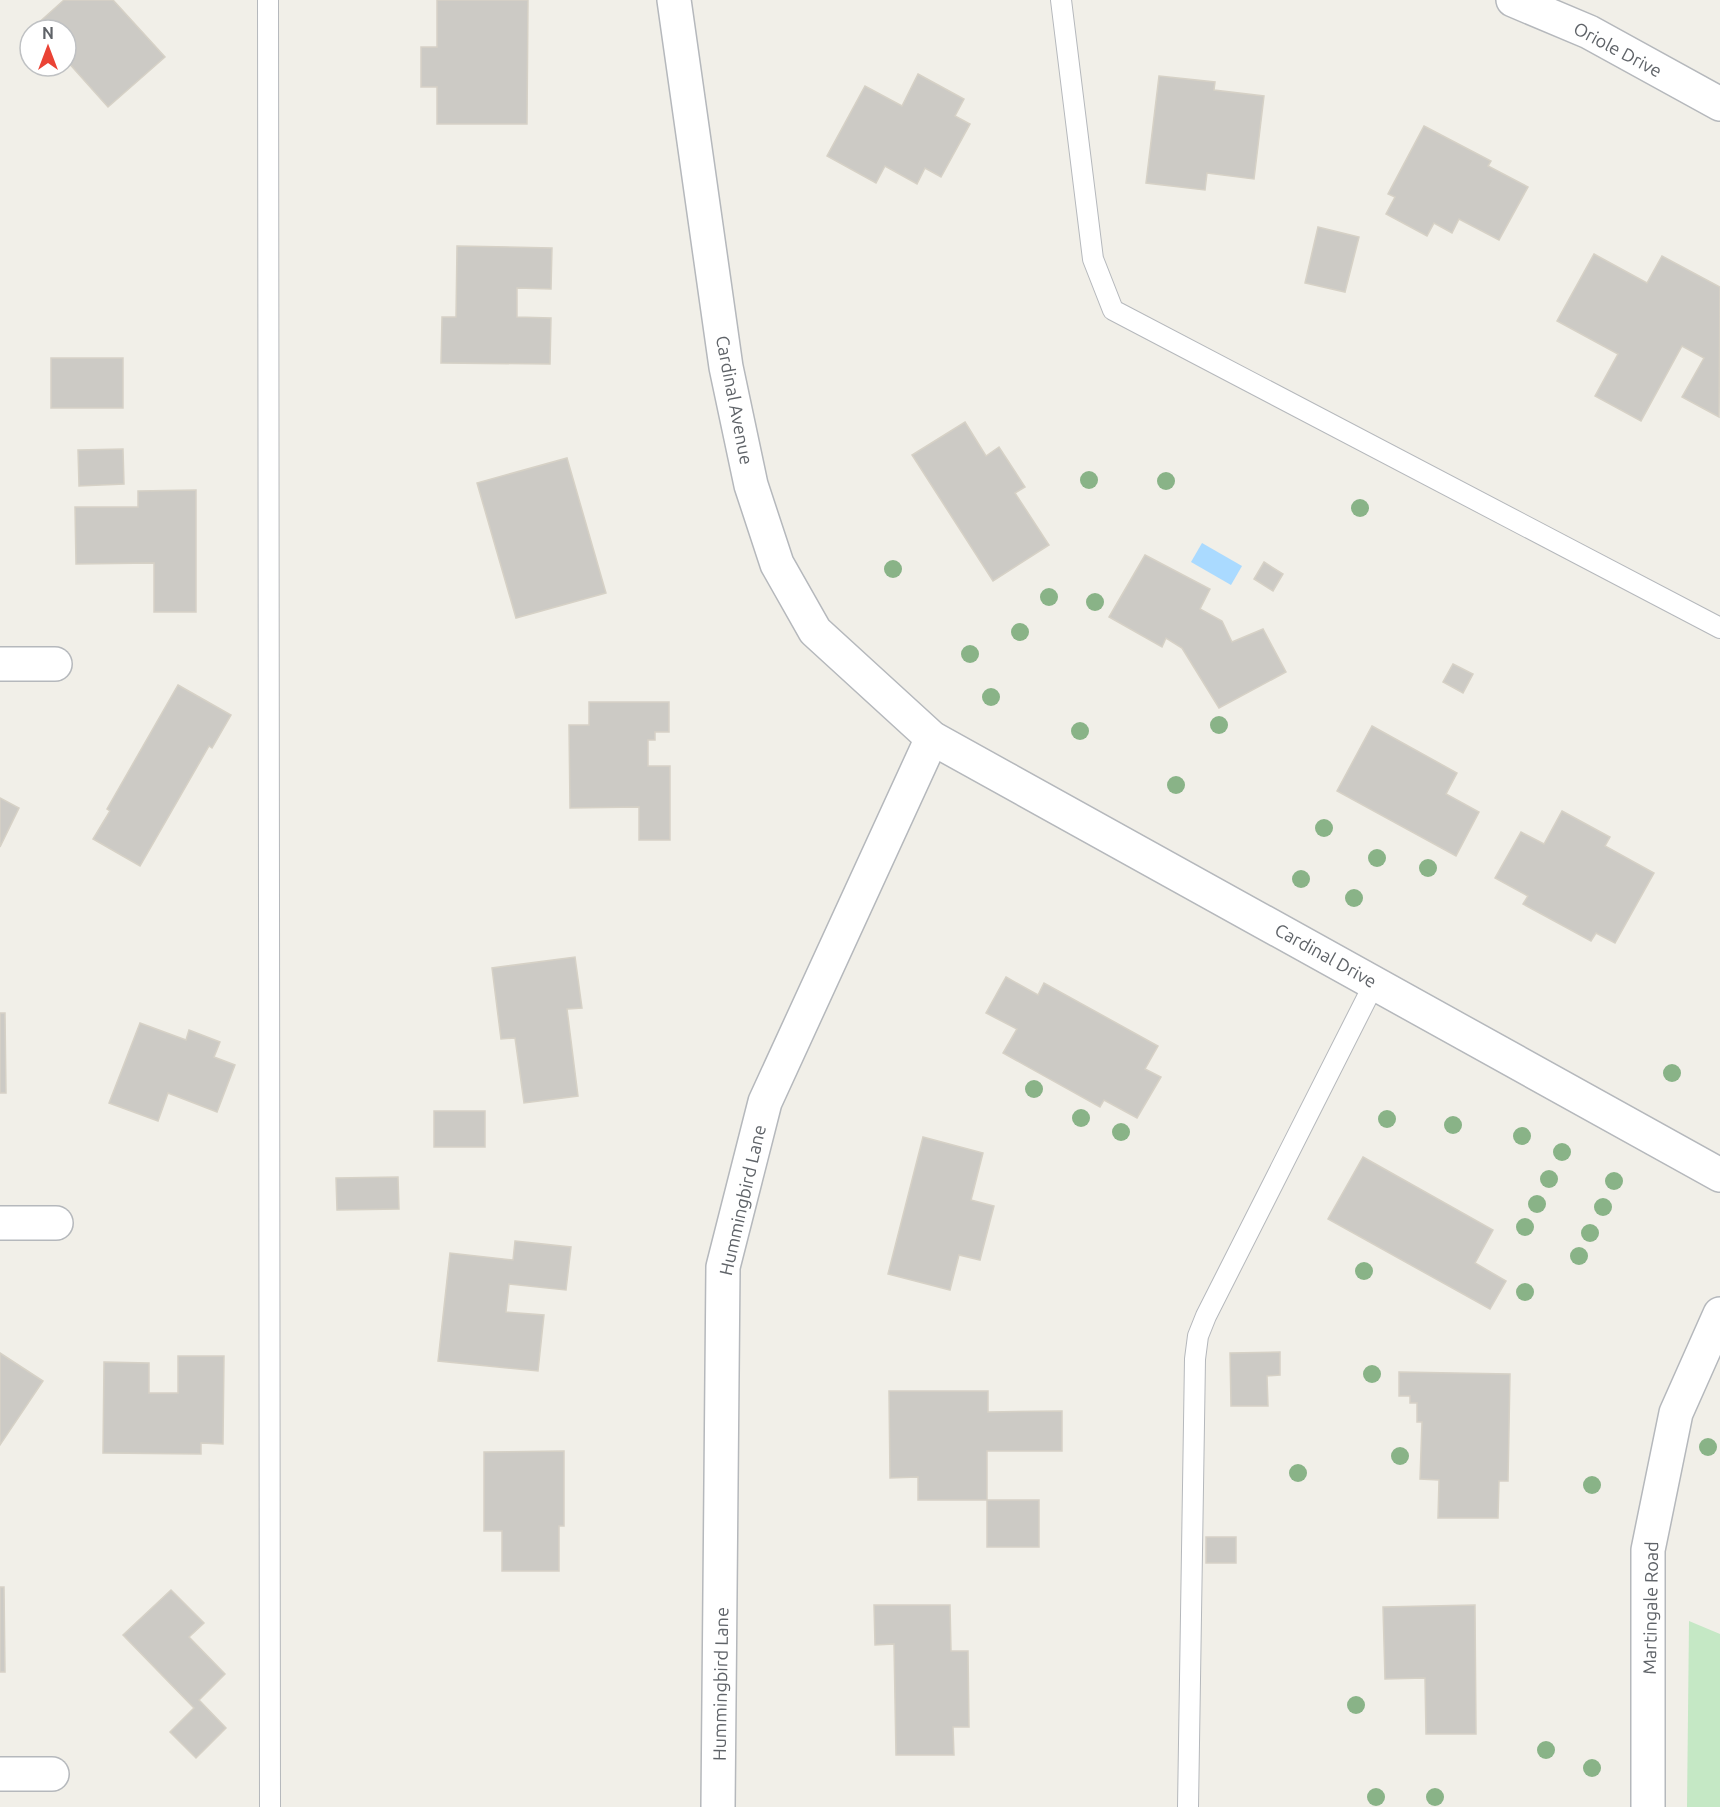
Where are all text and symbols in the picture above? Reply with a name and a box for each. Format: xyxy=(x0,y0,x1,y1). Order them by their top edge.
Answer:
street label: Oriole Drive xyxy=(1570,17,1666,81)
north arrow xyxy=(18,18,78,78)
text: N xyxy=(42,24,54,42)
street label: Cardinal Avenue xyxy=(713,334,757,466)
street label: Cardinal Drive xyxy=(1272,919,1380,991)
street label: Hummingbird Lane xyxy=(715,1123,769,1277)
street label: Martingale Road xyxy=(1639,1541,1661,1675)
street label: Hummingbird Lane xyxy=(709,1607,731,1761)

